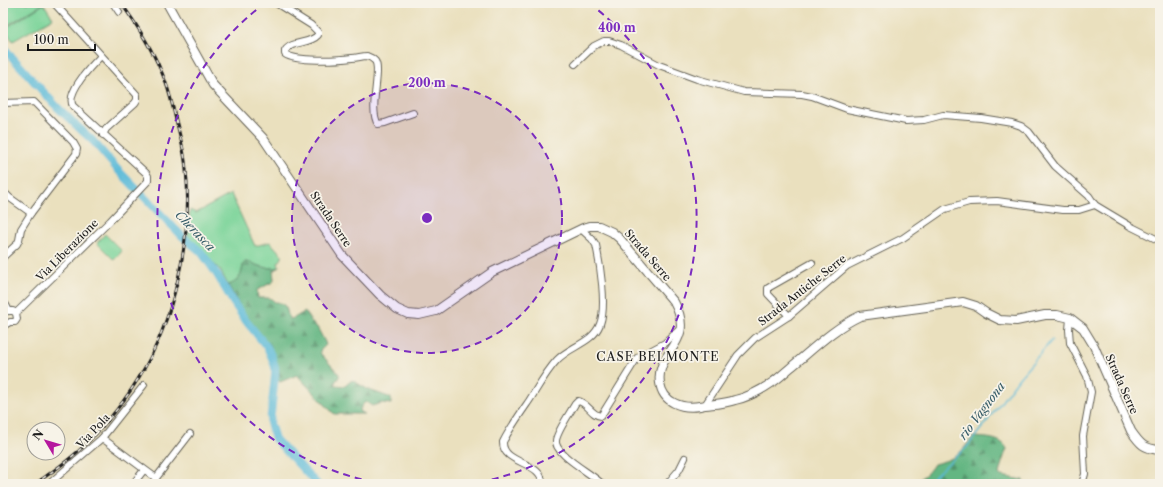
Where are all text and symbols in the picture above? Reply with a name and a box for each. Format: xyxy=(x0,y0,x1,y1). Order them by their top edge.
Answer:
text: 400 m xyxy=(598,20,636,35)
scale bar xyxy=(28,26,95,52)
text: 100 m xyxy=(34,32,69,47)
text: 200 m xyxy=(408,75,446,90)
street label: Strada Serre xyxy=(307,188,355,250)
water label: Cherasca xyxy=(172,207,218,254)
centre of rings xyxy=(420,211,434,225)
street label: Via Liberazione xyxy=(32,216,101,285)
street label: Strada Serre xyxy=(622,226,674,284)
street label: Strada Antiche Serre xyxy=(755,251,849,329)
district label: CASE BELMONTE xyxy=(596,349,720,364)
street label: Strada Serre xyxy=(1103,352,1141,416)
water label: rio Vagnona xyxy=(955,379,1008,443)
street label: Via Pola xyxy=(73,410,113,452)
north arrow xyxy=(26,421,66,461)
text: N xyxy=(30,426,47,443)

